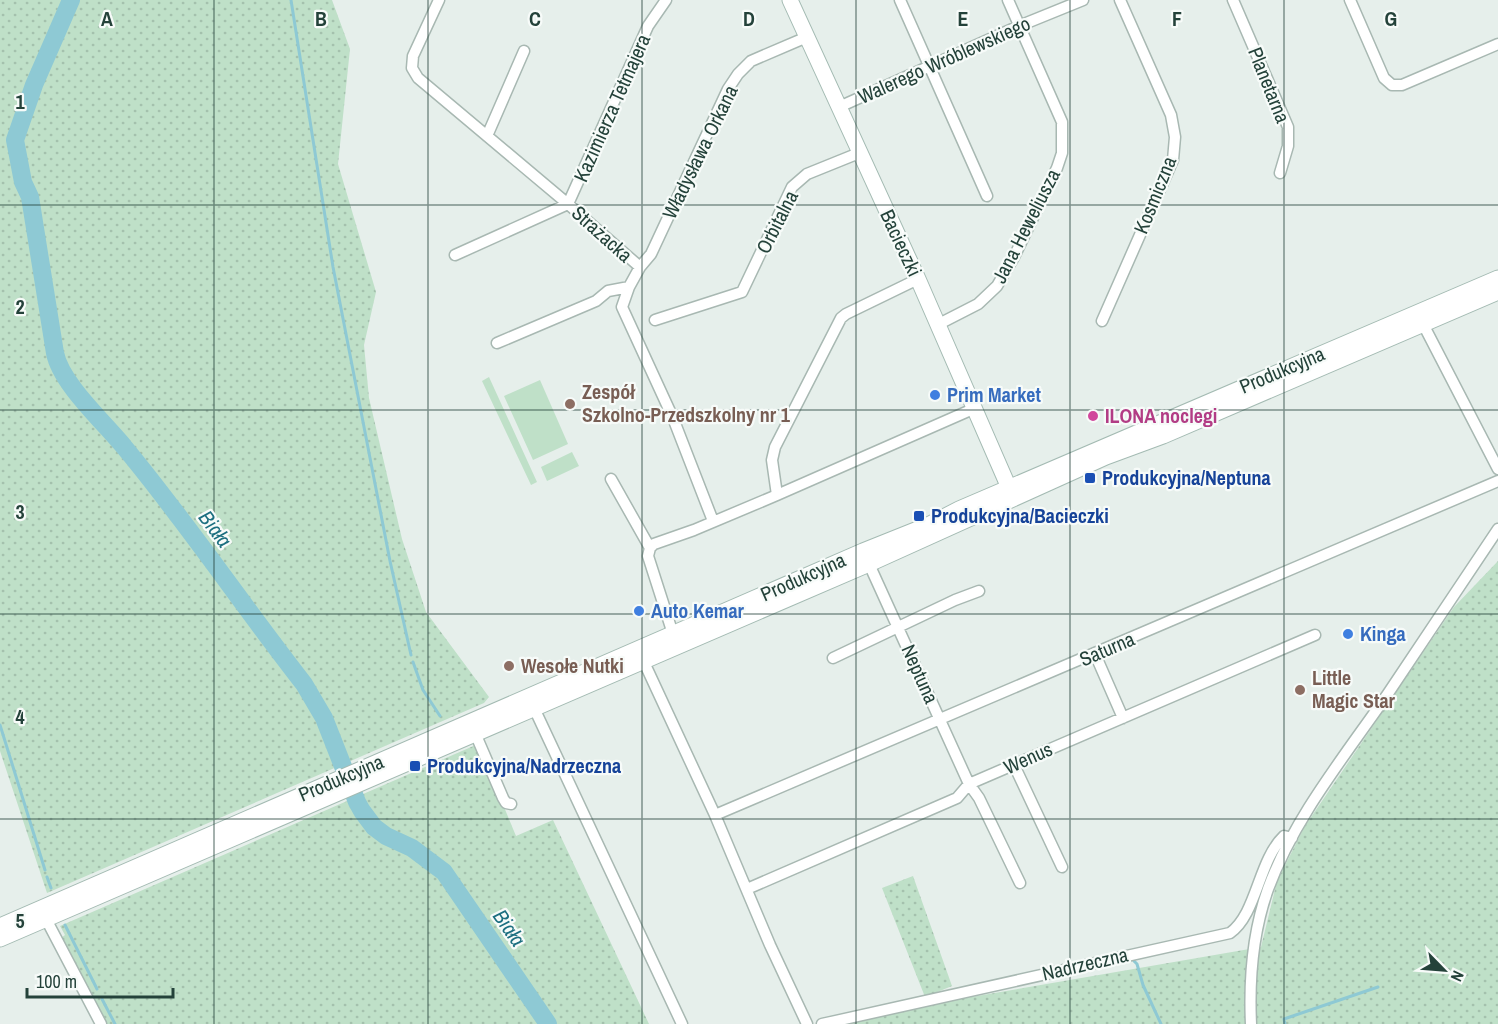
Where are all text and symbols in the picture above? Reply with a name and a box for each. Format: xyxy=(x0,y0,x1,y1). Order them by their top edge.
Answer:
text: A xyxy=(101,5,113,32)
text: B xyxy=(315,5,327,32)
text: C xyxy=(529,5,541,32)
text: D xyxy=(743,5,755,32)
text: E xyxy=(958,5,969,32)
text: F xyxy=(1172,5,1182,32)
text: G xyxy=(1385,5,1397,32)
street label: Walerego Wróblewskiego xyxy=(853,9,1034,110)
street label: Kazimierza Tetmajera xyxy=(567,30,656,186)
street label: Planetarna xyxy=(1242,43,1297,127)
street label: Władysława Orkana xyxy=(655,80,744,223)
text: 1 xyxy=(15,88,25,115)
street label: Kosmiczna xyxy=(1127,152,1182,237)
street label: Jana Heweliusza xyxy=(985,164,1066,288)
street label: Orbitalna xyxy=(749,186,804,258)
street label: Strażacka xyxy=(566,199,638,268)
street label: Bacieczki xyxy=(874,205,929,281)
text: 2 xyxy=(15,293,25,320)
street label: Produkcyjna xyxy=(1235,339,1329,400)
place label: Zespół Szkolno-Przedszkolny nr 1 xyxy=(582,378,791,428)
place label: Prim Market xyxy=(947,381,1041,408)
marker: Prim Market xyxy=(928,388,942,402)
marker: Zespół Szkolno-Przedszkolny nr 1 xyxy=(563,397,577,411)
place label: ILONA noclegi xyxy=(1105,402,1217,429)
marker: ILONA noclegi xyxy=(1086,409,1100,423)
place label: Produkcyjna/Neptuna xyxy=(1102,464,1271,491)
marker: Produkcyjna/Neptuna xyxy=(1083,471,1097,485)
text: 3 xyxy=(15,498,25,525)
place label: Produkcyjna/Bacieczki xyxy=(931,502,1109,529)
water label: Biała xyxy=(192,504,239,553)
marker: Produkcyjna/Bacieczki xyxy=(912,509,926,523)
street label: Produkcyjna xyxy=(756,546,850,607)
place label: Auto Kemar xyxy=(651,597,745,624)
marker: Auto Kemar xyxy=(632,604,646,618)
place label: Kinga xyxy=(1360,620,1406,647)
street label: Saturna xyxy=(1075,625,1139,672)
marker: Kinga xyxy=(1341,627,1355,641)
street label: Neptuna xyxy=(896,640,945,708)
place label: Wesołe Nutki xyxy=(521,652,624,679)
marker: Wesołe Nutki xyxy=(502,659,516,673)
place label: Little Magic Star xyxy=(1312,664,1396,714)
marker: Little Magic Star xyxy=(1293,683,1307,697)
text: 4 xyxy=(15,703,25,730)
street label: Wenus xyxy=(999,735,1056,780)
street label: Produkcyjna xyxy=(294,747,388,808)
place label: Produkcyjna/Nadrzeczna xyxy=(427,752,621,779)
marker: Produkcyjna/Nadrzeczna xyxy=(408,759,422,773)
water label: Biała xyxy=(486,903,533,952)
text: 5 xyxy=(15,907,25,934)
north arrow xyxy=(1414,940,1474,1000)
street label: Nadrzeczna xyxy=(1039,941,1131,987)
scale bar xyxy=(27,961,172,999)
text: N xyxy=(1446,967,1470,985)
text: 100 m xyxy=(36,969,77,994)

